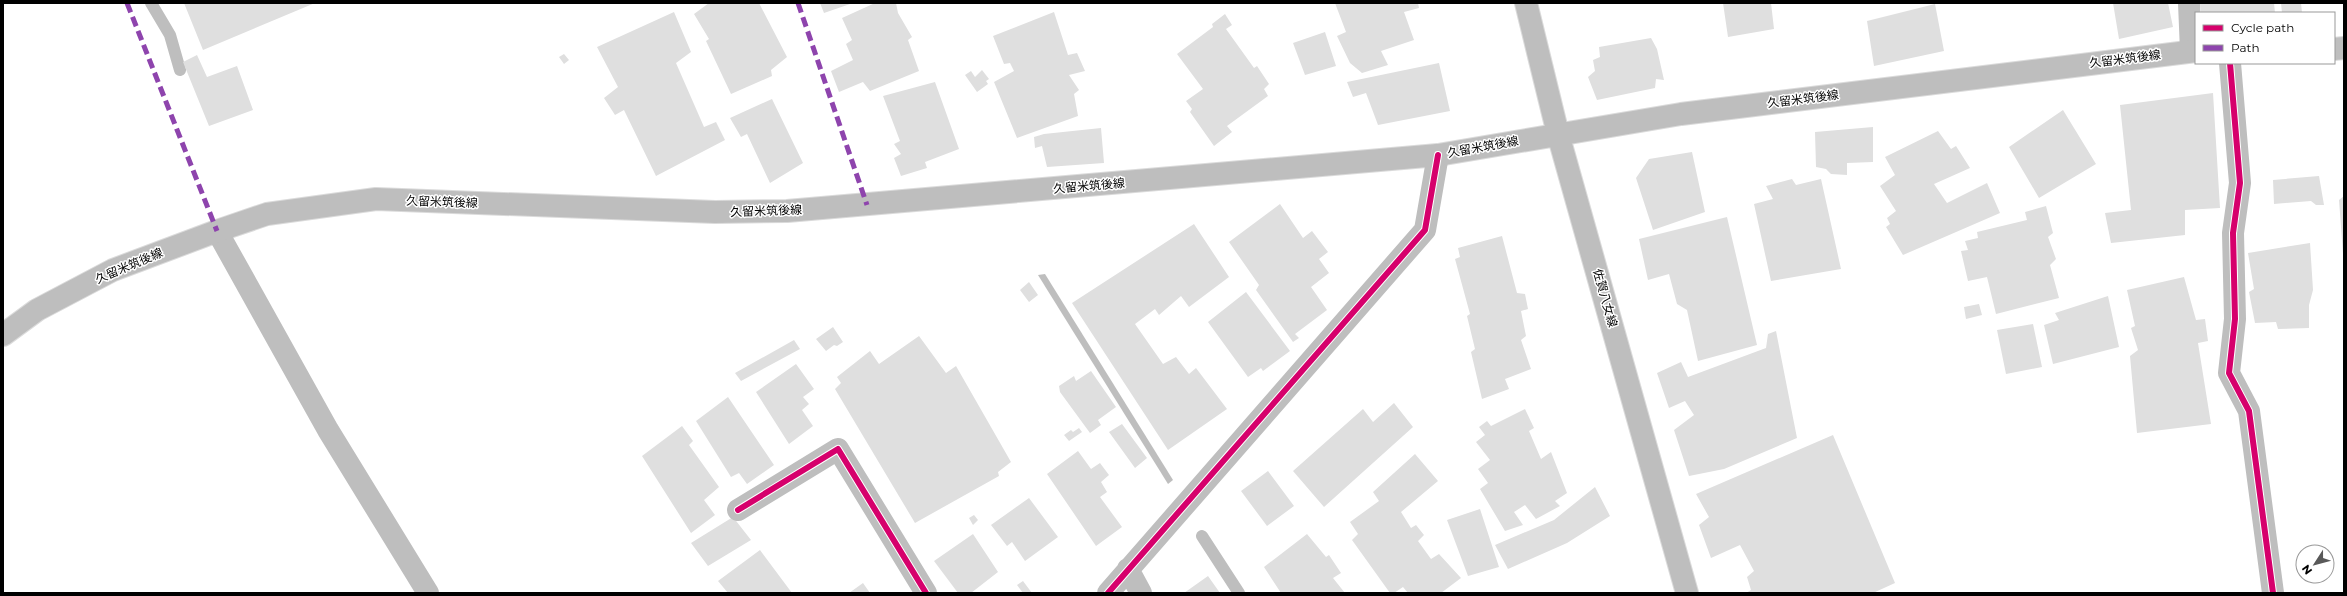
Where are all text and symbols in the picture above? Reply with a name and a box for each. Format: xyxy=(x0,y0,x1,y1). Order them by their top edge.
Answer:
legend xyxy=(2195,12,2335,64)
text: Cycle path xyxy=(2231,20,2294,35)
text: Path xyxy=(2231,40,2260,55)
street label: 久留米筑後線 xyxy=(2088,47,2162,70)
street label: 久留米筑後線 xyxy=(1766,87,1840,110)
street label: 久留米筑後線 xyxy=(1446,133,1520,160)
street label: 久留米筑後線 xyxy=(1052,175,1125,196)
street label: 久留米筑後線 xyxy=(406,193,478,210)
street label: 久留米筑後線 xyxy=(730,202,802,219)
street label: 久留米筑後線 xyxy=(93,245,165,287)
street label: 佐賀八女線 xyxy=(1590,267,1621,329)
north arrow xyxy=(2295,544,2335,584)
text: N xyxy=(2299,562,2315,578)

